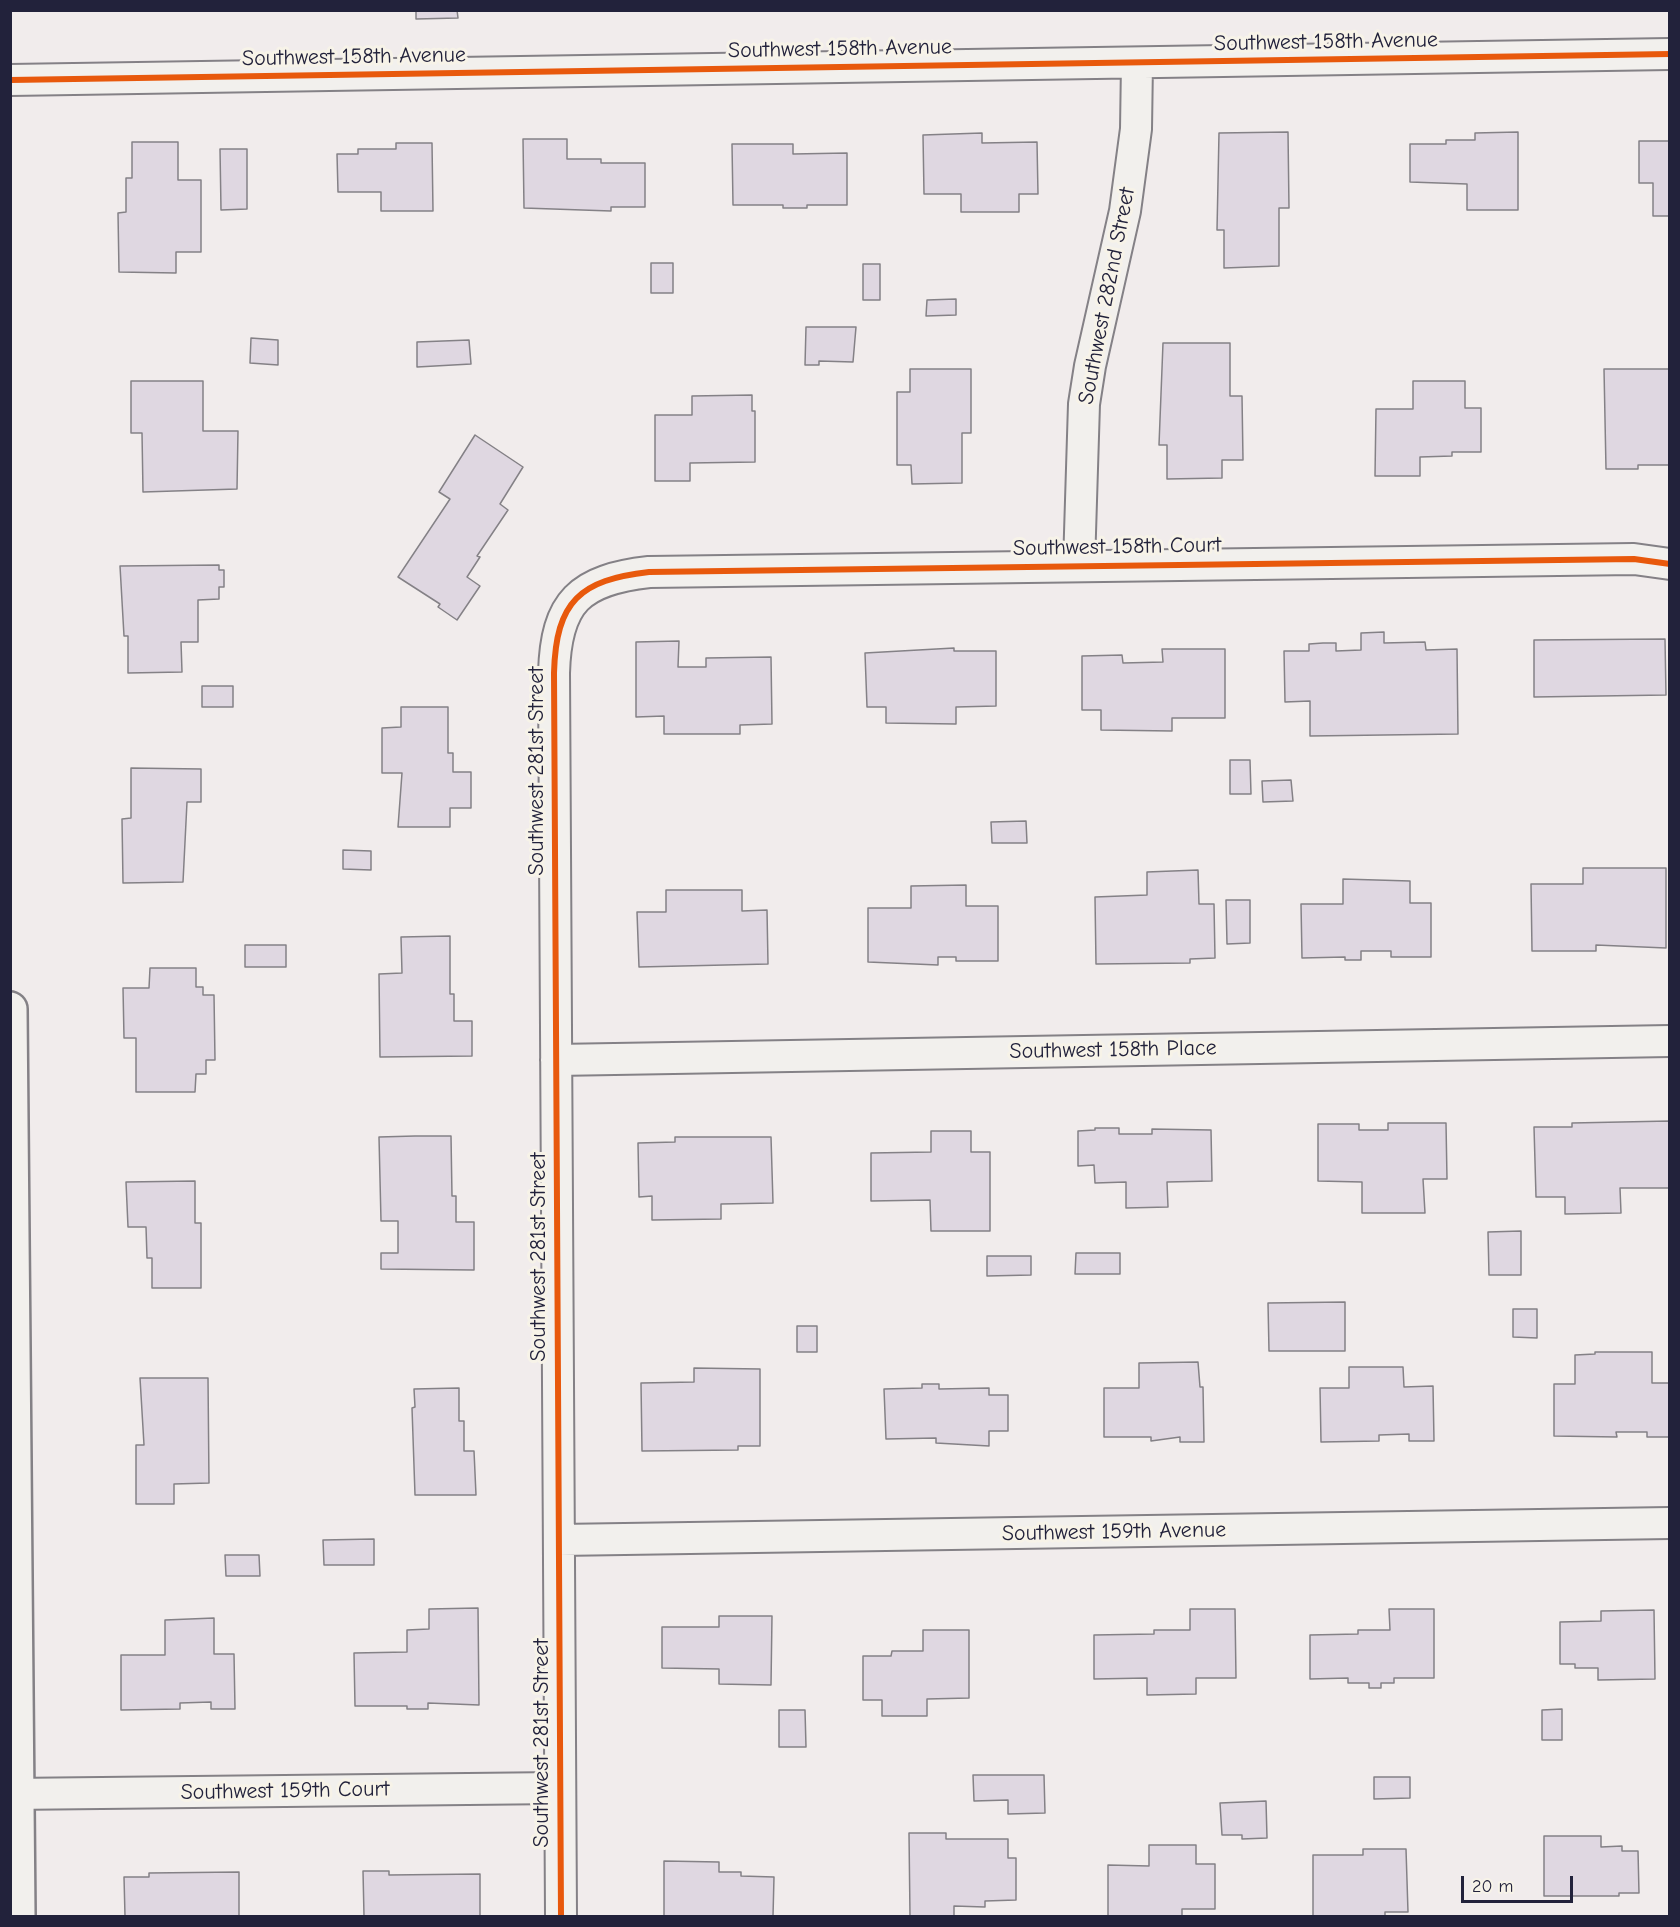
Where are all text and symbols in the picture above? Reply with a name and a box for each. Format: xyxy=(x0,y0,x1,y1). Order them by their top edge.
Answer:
street label: Southwest 158th Avenue xyxy=(1214,27,1438,57)
street label: Southwest 158th Avenue xyxy=(728,34,952,64)
street label: Southwest 158th Avenue xyxy=(242,42,466,72)
street label: Southwest 282nd Street xyxy=(1073,185,1141,407)
street label: Southwest 158th Court xyxy=(1013,532,1221,562)
street label: Southwest 281st Street xyxy=(524,666,550,876)
street label: Southwest 158th Place xyxy=(1009,1035,1217,1065)
street label: Southwest 281st Street xyxy=(526,1152,552,1362)
street label: Southwest 159th Avenue xyxy=(1002,1517,1226,1547)
street label: Southwest 281st Street xyxy=(529,1638,555,1848)
street label: Southwest 159th Court xyxy=(180,1776,390,1806)
scale bar xyxy=(1464,1864,1576,1902)
text: 20 m xyxy=(1472,1876,1513,1897)

